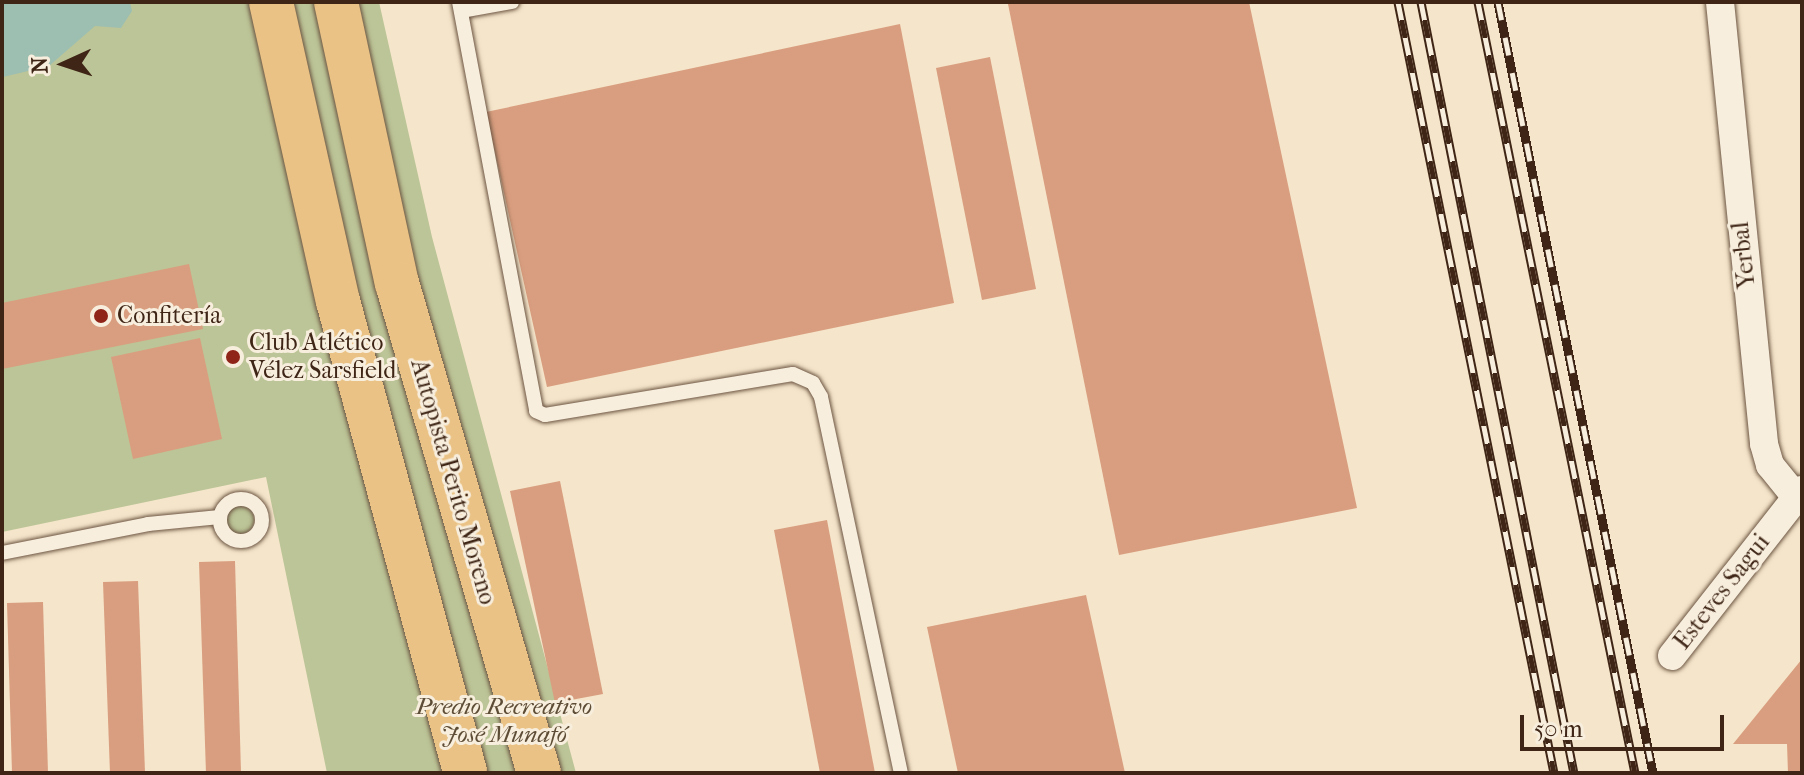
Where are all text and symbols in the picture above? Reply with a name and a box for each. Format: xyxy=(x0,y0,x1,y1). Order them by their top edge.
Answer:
north arrow xyxy=(24,24,104,104)
text: N xyxy=(27,56,53,74)
street label: Yerbal xyxy=(1726,220,1762,290)
place label: Confitería xyxy=(117,302,221,330)
marker: Confitería xyxy=(92,307,110,325)
place label: Club Atlético Vélez Sarsfield xyxy=(249,329,396,385)
marker: Club Atlético Vélez Sarsfield xyxy=(224,348,242,366)
street label: Autopista Perito Moreno xyxy=(404,356,502,608)
street label: Esteves Sagui xyxy=(1668,529,1776,655)
park label: Predio Recreativo José Munafó xyxy=(416,693,592,749)
scale bar xyxy=(1524,699,1728,749)
text: 50 m xyxy=(1534,715,1583,743)

